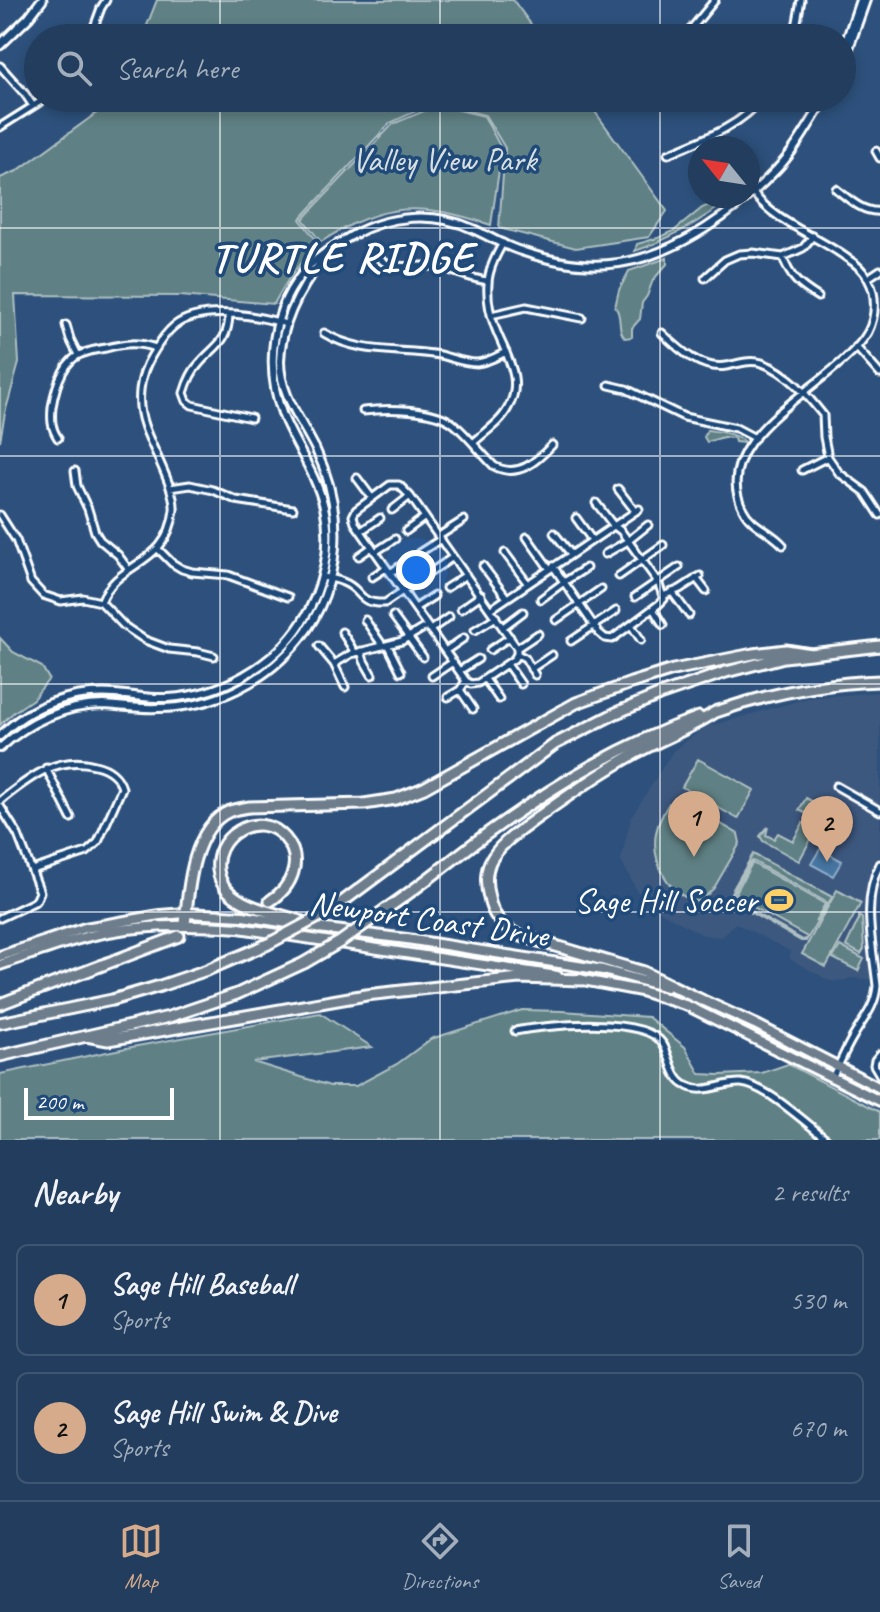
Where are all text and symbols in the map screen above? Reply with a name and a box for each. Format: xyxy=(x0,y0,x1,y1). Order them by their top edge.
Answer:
search box xyxy=(24,24,856,112)
icon: search xyxy=(52,46,96,90)
text: Search here xyxy=(116,49,238,87)
north arrow xyxy=(688,136,760,208)
park label: Valley View Park xyxy=(352,138,539,181)
district label: TURTLE RIDGE xyxy=(211,231,479,284)
your location xyxy=(396,550,436,590)
pin: 1 xyxy=(668,791,720,857)
pin: 2 xyxy=(801,796,853,862)
place label: Sage Hill Soccer xyxy=(575,879,760,922)
street label: Newport Coast Drive xyxy=(307,880,553,957)
sports icon: Sage Hill Soccer xyxy=(764,885,794,915)
scale bar xyxy=(24,1084,174,1120)
text: 200 m xyxy=(36,1088,83,1116)
text: Nearby xyxy=(32,1171,118,1214)
text: 2 results xyxy=(772,1176,848,1209)
text: Sage Hill Baseball xyxy=(110,1265,293,1303)
text: 1 xyxy=(54,1284,66,1317)
text: 530 m xyxy=(790,1284,846,1317)
text: Sports xyxy=(110,1303,168,1336)
text: Sage Hill Swim & Dive xyxy=(110,1393,337,1431)
text: 2 xyxy=(54,1412,66,1445)
text: 670 m xyxy=(790,1412,846,1445)
text: Sports xyxy=(110,1431,168,1464)
tab: Map xyxy=(119,1519,163,1595)
tab: Directions xyxy=(402,1519,478,1595)
tab: Saved xyxy=(717,1519,761,1595)

